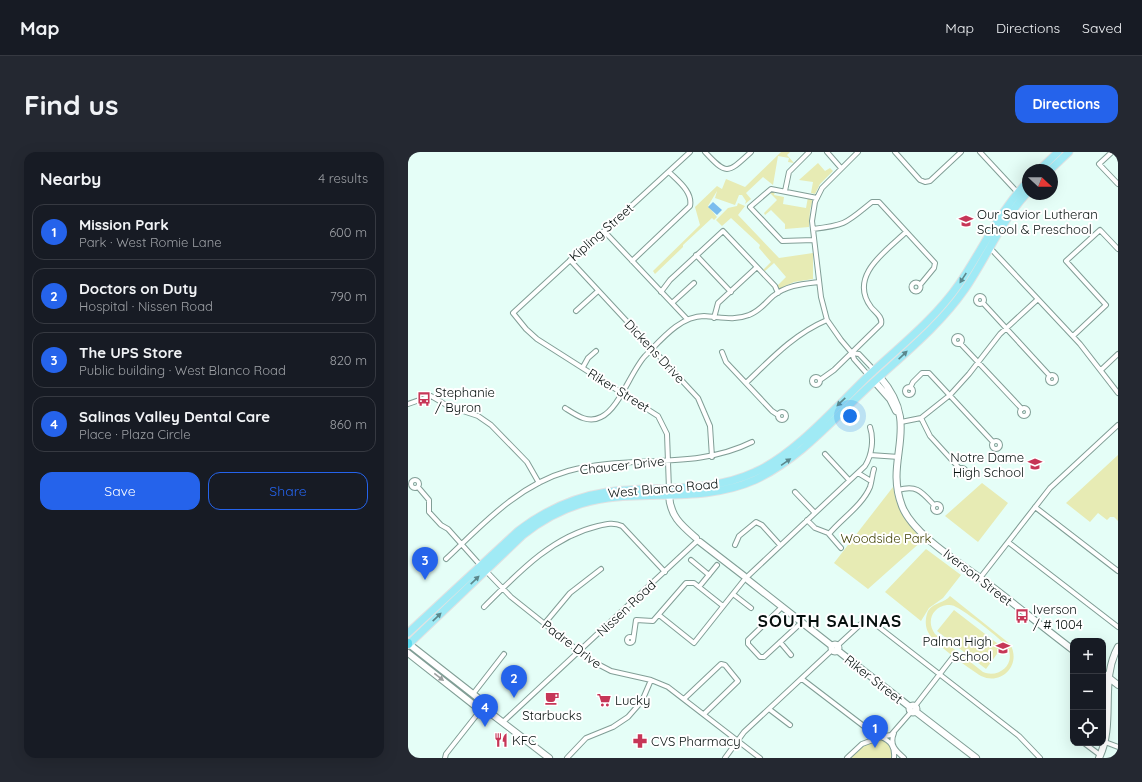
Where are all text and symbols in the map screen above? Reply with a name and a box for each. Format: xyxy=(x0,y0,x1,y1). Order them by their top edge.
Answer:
text: Map xyxy=(20,16,59,40)
text: Map xyxy=(945,19,974,37)
text: Directions xyxy=(996,19,1060,37)
text: Saved xyxy=(1082,19,1122,37)
button: Directions xyxy=(1015,85,1118,123)
text: Find us xyxy=(24,87,118,122)
north arrow xyxy=(1022,164,1058,200)
text: Nearby xyxy=(40,168,101,189)
text: 4 results xyxy=(318,170,368,186)
street label: Kipling Street xyxy=(566,200,636,264)
place label: Our Savior Lutheran School & Preschool xyxy=(977,206,1098,237)
school or university icon: Our Savior Lutheran School & Preschool xyxy=(958,213,974,229)
text: Mission Park xyxy=(79,215,169,234)
text: 1 xyxy=(51,224,57,240)
text: 600 m xyxy=(329,224,367,240)
text: Park · West Romie Lane xyxy=(79,234,222,250)
one-way arrow xyxy=(959,272,966,284)
text: Doctors on Duty xyxy=(79,279,197,298)
text: 2 xyxy=(50,288,58,304)
text: 790 m xyxy=(330,288,367,304)
text: Hospital · Nissen Road xyxy=(79,298,213,314)
street label: Dickens Drive xyxy=(621,316,689,386)
text: The UPS Store xyxy=(79,343,182,362)
one-way arrow xyxy=(898,350,908,360)
text: 3 xyxy=(51,352,57,368)
text: 820 m xyxy=(330,352,367,368)
text: Public building · West Blanco Road xyxy=(79,362,286,378)
street label: Riker Street xyxy=(585,365,653,415)
place label: Stephanie / Byron xyxy=(435,384,495,415)
bus stop icon: Stephanie / Byron xyxy=(416,391,432,407)
one-way arrow xyxy=(836,398,846,407)
your location xyxy=(840,406,860,426)
text: Salinas Valley Dental Care xyxy=(79,407,270,426)
text: 4 xyxy=(50,416,58,432)
text: 860 m xyxy=(330,416,367,432)
text: Place · Plaza Circle xyxy=(79,426,191,442)
place label: Notre Dame High School xyxy=(950,449,1024,480)
street label: Chaucer Drive xyxy=(579,453,665,477)
school or university icon: Notre Dame High School xyxy=(1027,456,1043,472)
one-way arrow xyxy=(780,458,791,466)
button: Save xyxy=(40,472,200,510)
button: Share xyxy=(208,472,368,510)
street label: West Blanco Road xyxy=(607,475,719,501)
park label: Woodside Park xyxy=(840,530,932,546)
street label: Iverson Street xyxy=(940,545,1016,609)
pin: 3 xyxy=(412,547,438,580)
one-way arrow xyxy=(470,575,480,584)
street label: Nissen Road xyxy=(593,577,659,639)
place label: Iverson / # 1004 xyxy=(1033,601,1083,632)
bus stop icon: Iverson / # 1004 xyxy=(1014,608,1030,624)
district label: SOUTH SALINAS xyxy=(758,610,902,631)
one-way arrow xyxy=(432,612,442,622)
street label: Padre Drive xyxy=(539,616,605,672)
place label: Palma High School xyxy=(923,633,992,664)
map controls xyxy=(1070,638,1106,746)
button: + xyxy=(1070,638,1106,674)
school or university icon: Palma High School xyxy=(995,640,1011,656)
street label: Riker Street xyxy=(842,651,906,707)
pin: 2 xyxy=(501,665,527,698)
one-way arrow xyxy=(433,673,444,681)
button: − xyxy=(1070,674,1106,710)
cafe icon: Starbucks xyxy=(544,690,560,706)
supermarket icon: Lucky xyxy=(596,692,612,708)
place label: Lucky xyxy=(615,692,650,708)
pin: 4 xyxy=(472,694,498,727)
place label: Starbucks xyxy=(522,707,582,723)
button: locate xyxy=(1070,710,1106,746)
pin: 1 xyxy=(862,715,888,748)
restaurant icon: KFC xyxy=(493,732,509,748)
place label: KFC xyxy=(512,732,537,748)
pharmacy icon: CVS Pharmacy xyxy=(632,733,648,749)
place label: CVS Pharmacy xyxy=(651,733,741,749)

